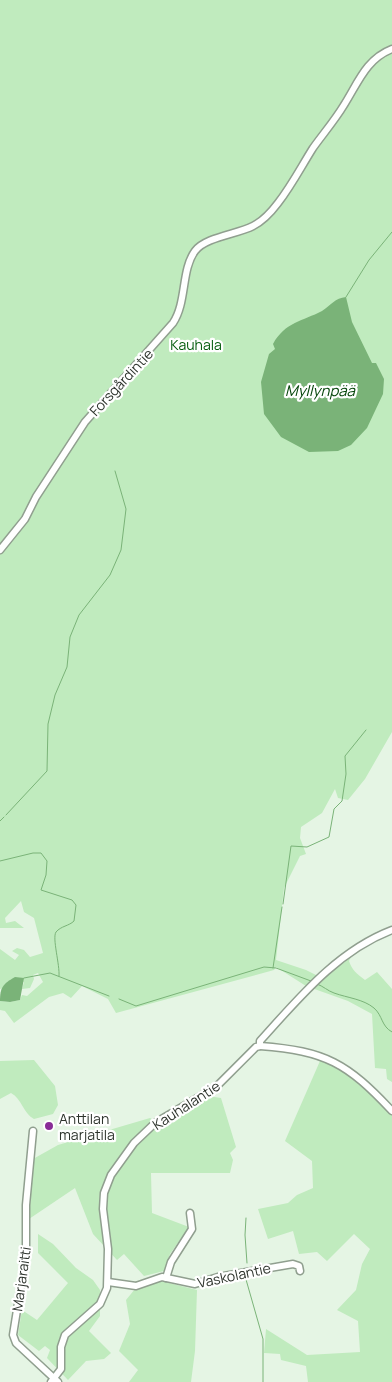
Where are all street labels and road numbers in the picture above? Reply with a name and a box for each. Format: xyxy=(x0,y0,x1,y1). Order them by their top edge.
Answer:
street label: Forsgårdintie xyxy=(85,344,157,420)
street label: Kauhalantie xyxy=(149,1076,223,1134)
street label: Marjaraitti xyxy=(7,1245,35,1313)
street label: Vaskolantie xyxy=(196,1258,272,1292)

